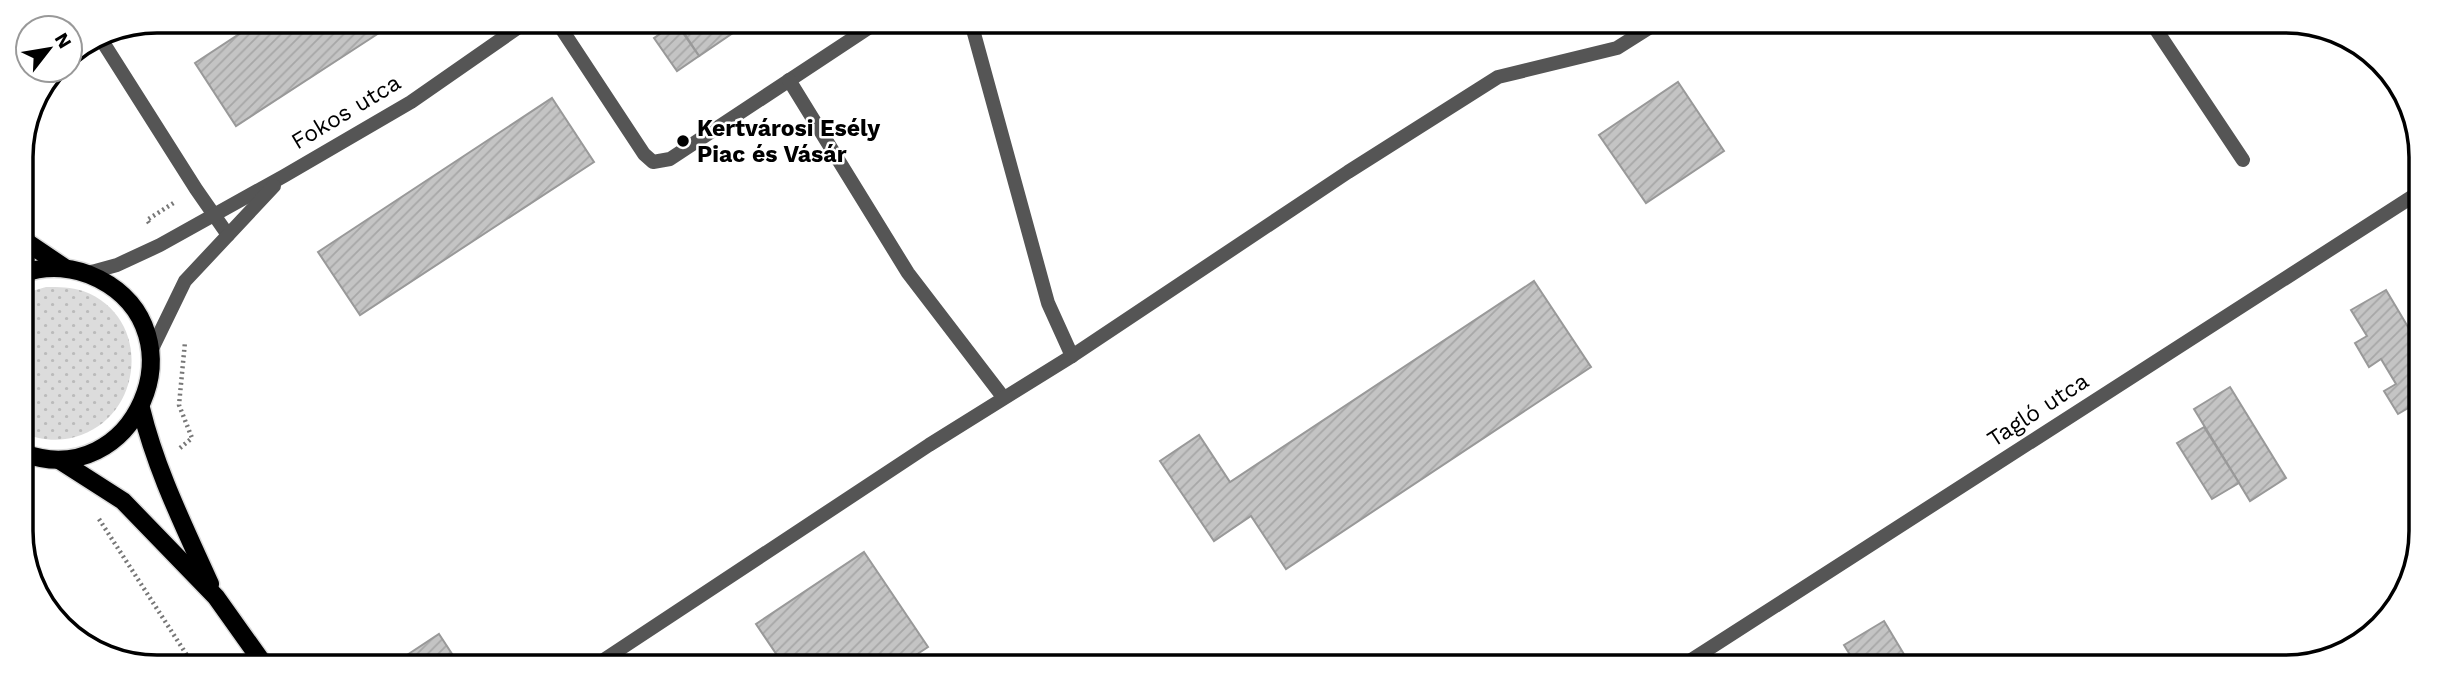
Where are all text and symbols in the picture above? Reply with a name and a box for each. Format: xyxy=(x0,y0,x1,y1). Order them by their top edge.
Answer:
north arrow xyxy=(14,14,84,84)
text: N xyxy=(50,29,77,52)
street label: Fokos utca xyxy=(286,69,406,155)
place label: Kertvárosi Esély Piac és Vásár xyxy=(697,115,880,168)
marker: Kertvárosi Esély Piac és Vásár xyxy=(675,133,691,149)
street label: Tagló utca xyxy=(1982,367,2094,453)

